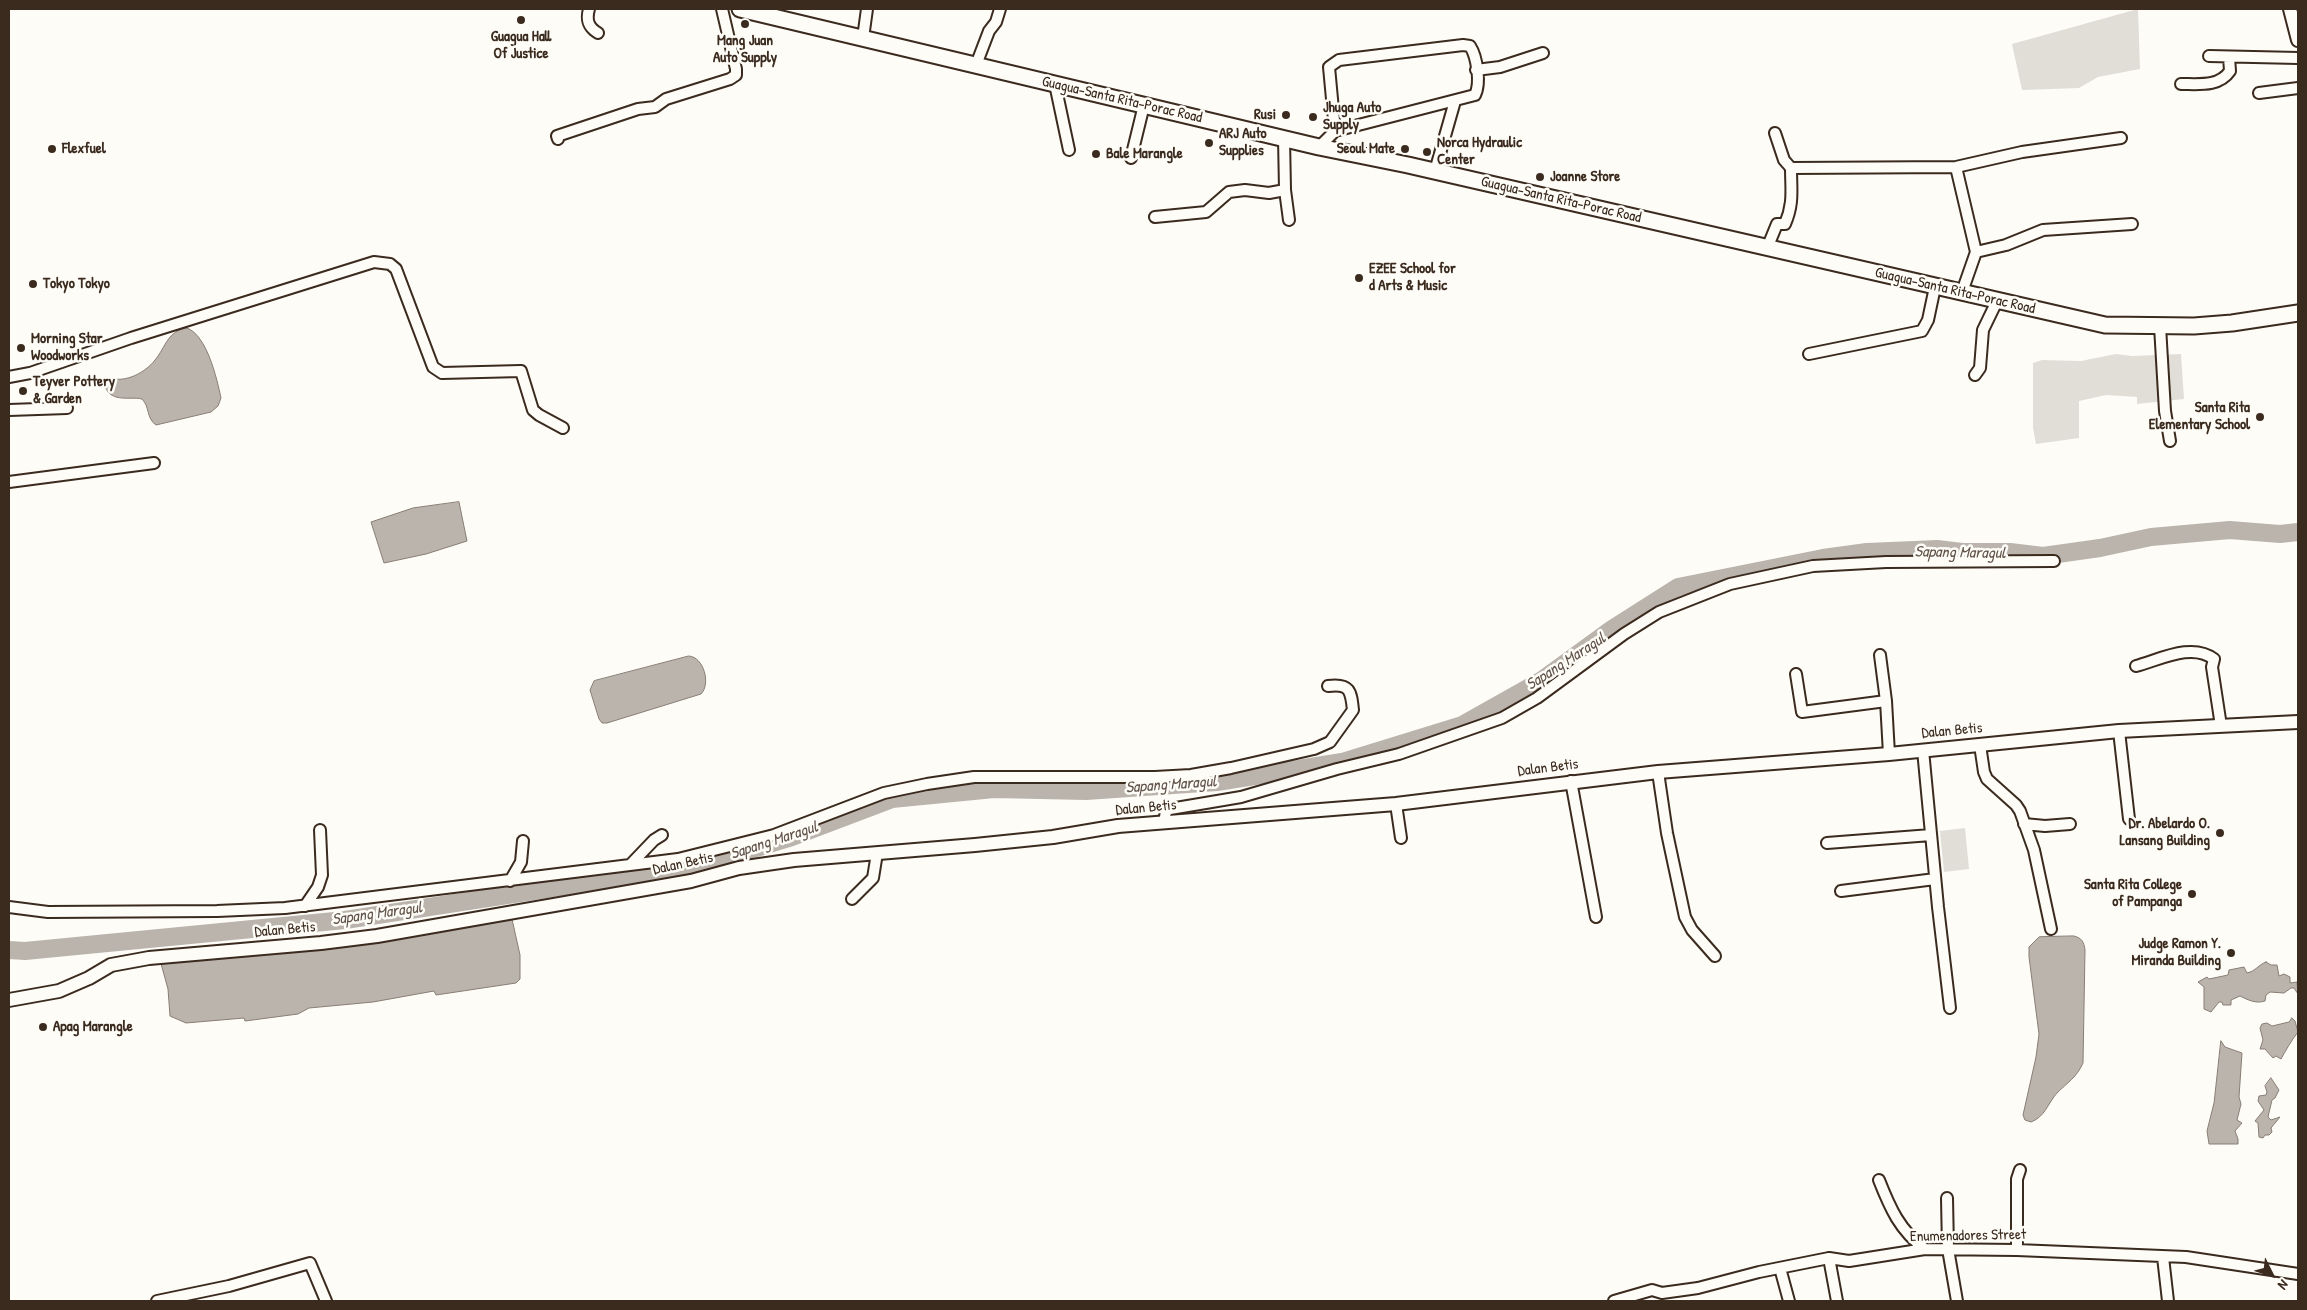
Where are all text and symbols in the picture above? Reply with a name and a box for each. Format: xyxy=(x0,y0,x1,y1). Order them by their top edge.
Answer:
marker: Guagua Hall Of Justice xyxy=(515,14,527,26)
marker: Mang Juan Auto Supply xyxy=(739,18,751,30)
place label: Guagua Hall Of Justice xyxy=(491,28,551,63)
place label: Mang Juan Auto Supply xyxy=(713,32,777,67)
street label: Guagua-Santa Rita-Porac Road xyxy=(1040,73,1204,127)
place label: Jhuga Auto Supply xyxy=(1323,99,1381,134)
place label: Rusi xyxy=(1254,106,1276,124)
marker: Rusi xyxy=(1280,109,1292,121)
marker: Jhuga Auto Supply xyxy=(1307,111,1319,123)
place label: ARJ Auto Supplies xyxy=(1219,125,1267,160)
place label: Norca Hydraulic Center xyxy=(1437,134,1522,169)
marker: ARJ Auto Supplies xyxy=(1203,137,1215,149)
place label: Flexfuel xyxy=(62,140,106,158)
place label: Seoul Mate xyxy=(1337,140,1395,158)
marker: Flexfuel xyxy=(46,143,58,155)
marker: Seoul Mate xyxy=(1399,143,1411,155)
place label: Bale Marangle xyxy=(1106,145,1183,163)
marker: Norca Hydraulic Center xyxy=(1421,146,1433,158)
marker: Bale Marangle xyxy=(1090,148,1102,160)
place label: Joanne Store xyxy=(1550,168,1620,186)
marker: Joanne Store xyxy=(1534,171,1546,183)
street label: Guagua-Santa Rita-Porac Road xyxy=(1479,173,1643,227)
place label: EZEE School for d Arts & Music xyxy=(1369,260,1456,295)
street label: Guagua-Santa Rita-Porac Road xyxy=(1873,264,2037,318)
marker: EZEE School for d Arts & Music xyxy=(1353,272,1365,284)
place label: Tokyo Tokyo xyxy=(43,275,110,293)
marker: Tokyo Tokyo xyxy=(27,278,39,290)
place label: Morning Star Woodworks xyxy=(31,330,102,365)
marker: Morning Star Woodworks xyxy=(15,342,27,354)
place label: Teyver Pottery & Garden xyxy=(33,373,115,408)
marker: Teyver Pottery & Garden xyxy=(17,385,29,397)
place label: Santa Rita Elementary School xyxy=(2149,399,2250,434)
marker: Santa Rita Elementary School xyxy=(2254,411,2266,423)
water label: Sapang Maragul xyxy=(1914,543,2006,563)
water label: Sapang Maragul xyxy=(1523,629,1609,695)
street label: Dalan Betis xyxy=(1921,719,1983,743)
street label: Dalan Betis xyxy=(1517,755,1579,781)
water label: Sapang Maragul xyxy=(1125,772,1217,798)
street label: Dalan Betis xyxy=(1115,796,1177,820)
place label: Dr. Abelardo O. Lansang Building xyxy=(2120,815,2210,850)
water label: Sapang Maragul xyxy=(728,818,820,864)
marker: Dr. Abelardo O. Lansang Building xyxy=(2214,827,2226,839)
street label: Dalan Betis xyxy=(651,849,715,879)
place label: Santa Rita College of Pampanga xyxy=(2084,876,2182,911)
marker: Santa Rita College of Pampanga xyxy=(2186,888,2198,900)
water label: Sapang Maragul xyxy=(331,898,423,930)
street label: Dalan Betis xyxy=(254,918,316,942)
place label: Judge Ramon Y. Miranda Building xyxy=(2131,935,2221,970)
marker: Judge Ramon Y. Miranda Building xyxy=(2225,947,2237,959)
place label: Apag Marangle xyxy=(53,1018,133,1036)
marker: Apag Marangle xyxy=(37,1021,49,1033)
street label: Enumenadores Street xyxy=(1910,1226,2026,1246)
north arrow xyxy=(2247,1250,2297,1300)
text: N xyxy=(2274,1276,2293,1294)

